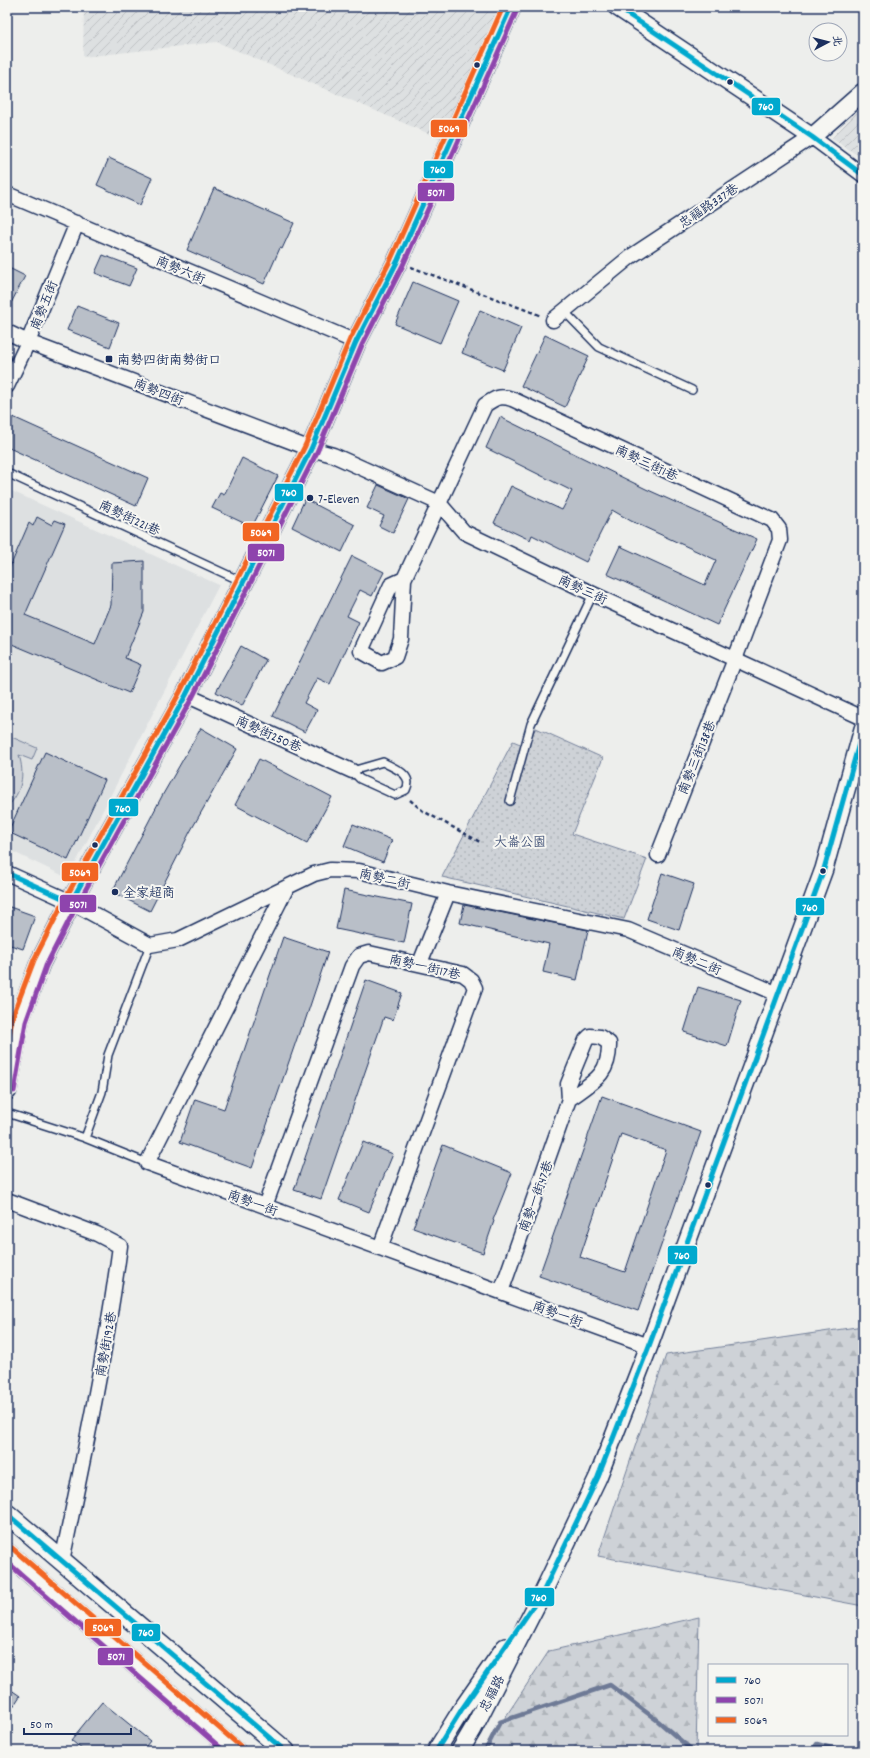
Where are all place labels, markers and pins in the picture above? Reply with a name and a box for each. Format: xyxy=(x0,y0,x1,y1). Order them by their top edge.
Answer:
unlabelled marker xyxy=(472,60,482,70)
unlabelled marker xyxy=(725,77,735,87)
place label: 南勢四街南勢街口 xyxy=(117,352,221,371)
marker: 南勢四街南勢街口 xyxy=(104,354,114,364)
place label: 7-Eleven xyxy=(318,491,359,510)
marker: 7-Eleven xyxy=(305,493,315,503)
unlabelled marker xyxy=(90,840,100,850)
unlabelled marker xyxy=(818,866,828,876)
place label: 全家超商 xyxy=(123,885,175,904)
marker: 全家超商 xyxy=(110,887,120,897)
unlabelled marker xyxy=(703,1180,713,1190)

